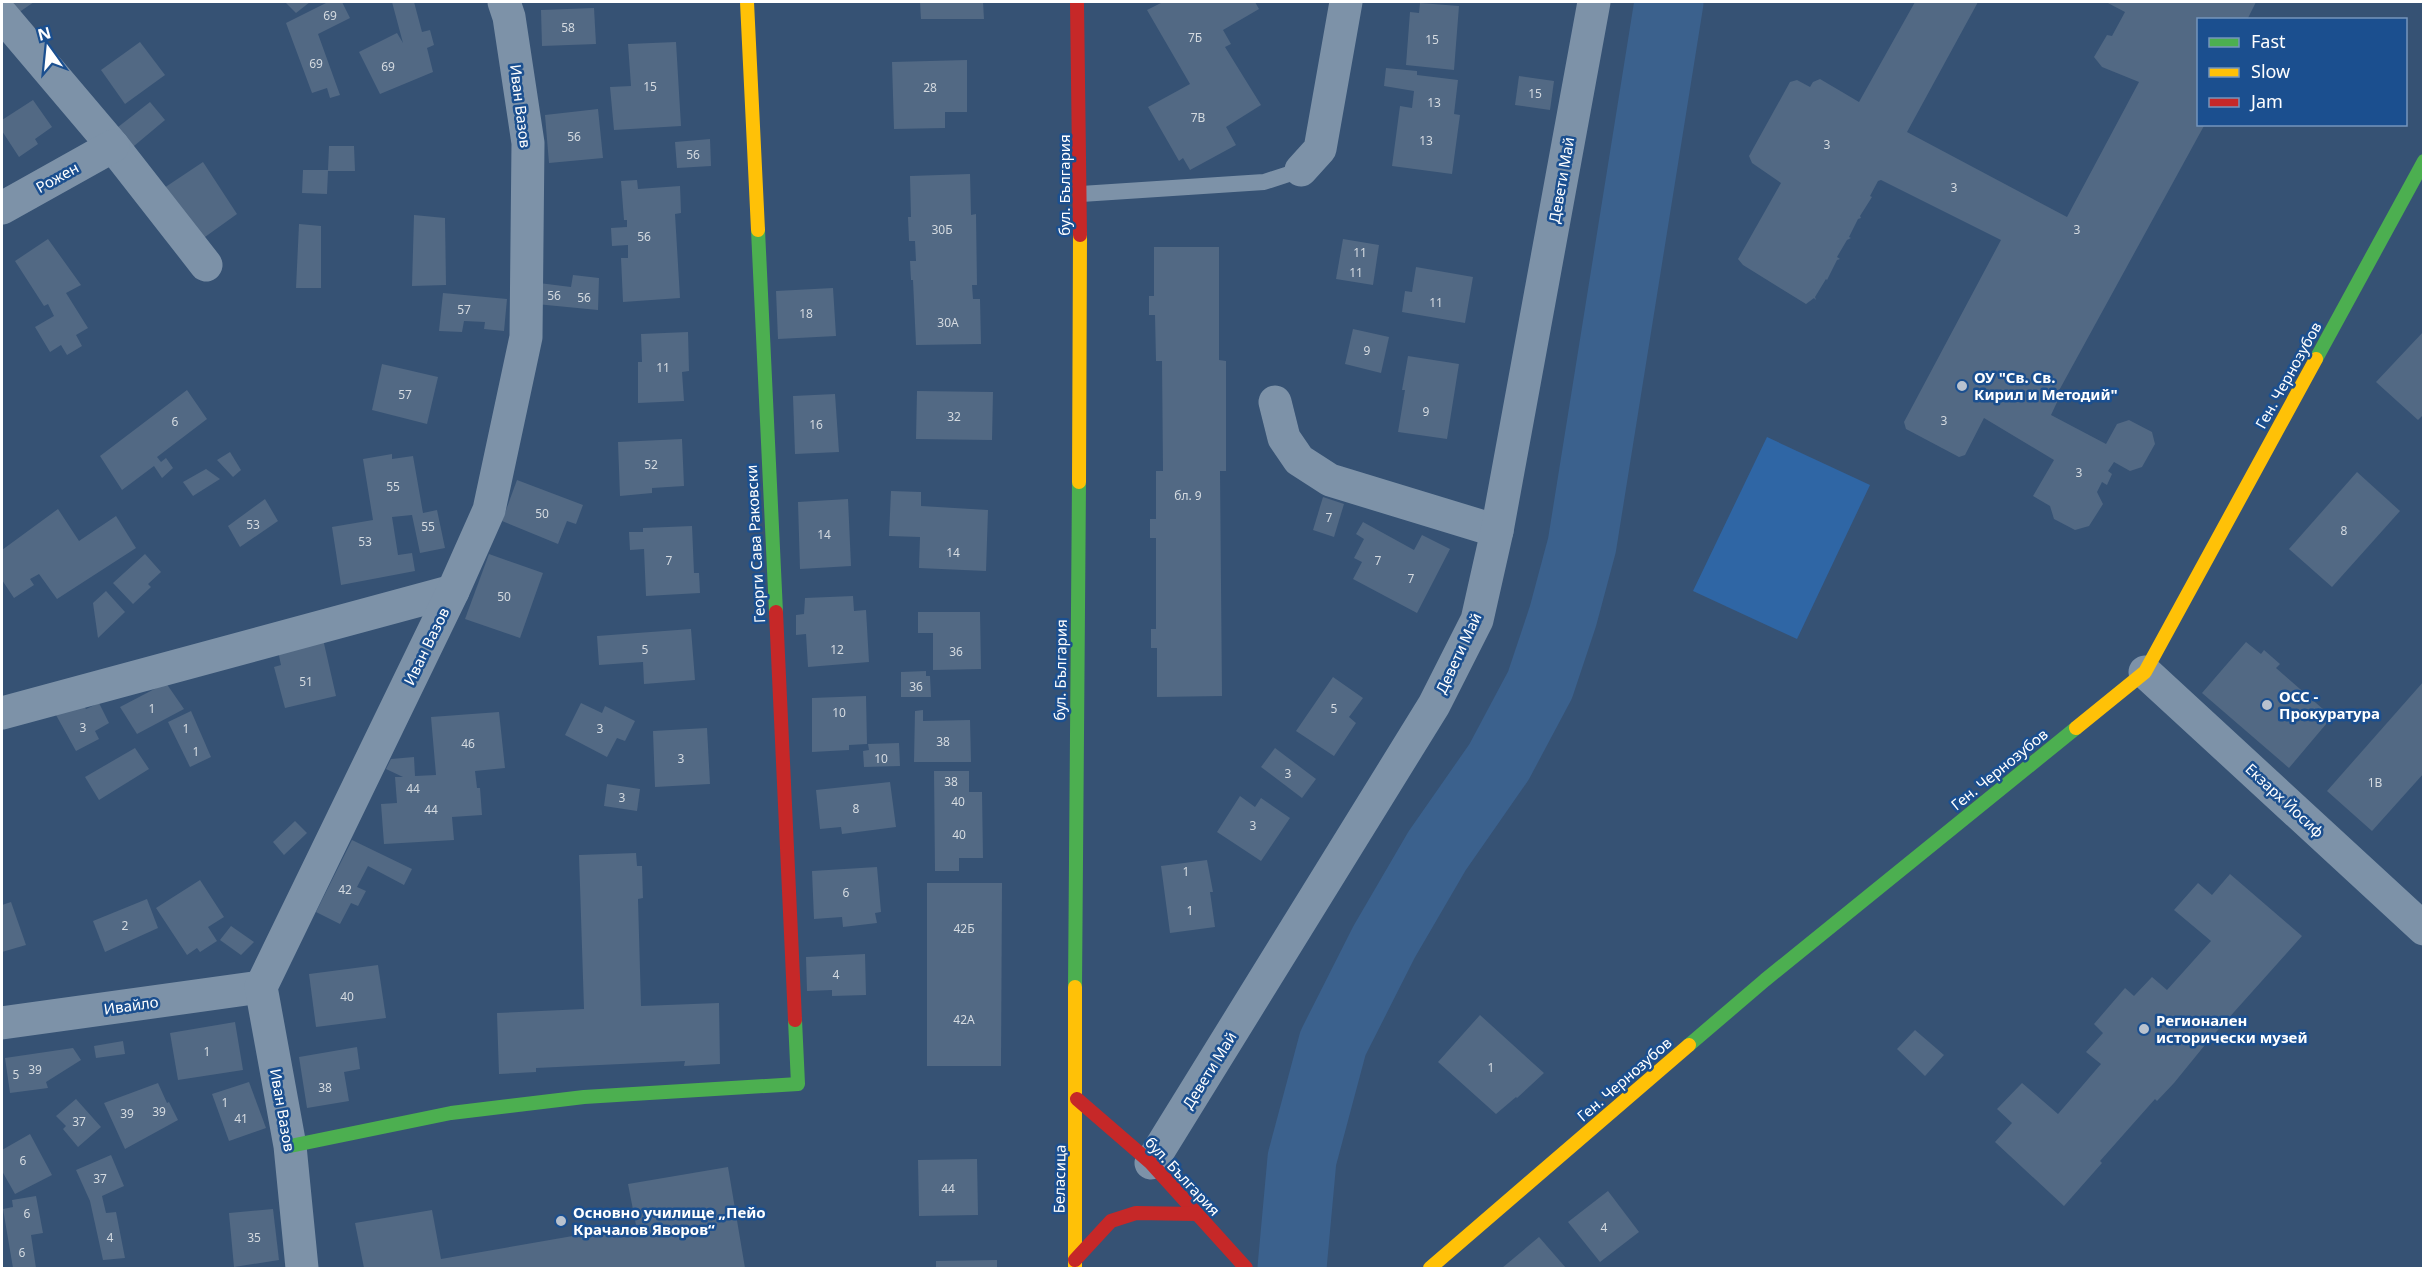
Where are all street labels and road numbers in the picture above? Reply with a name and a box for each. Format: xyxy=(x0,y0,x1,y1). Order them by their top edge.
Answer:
street label: Иван Вазов xyxy=(506,63,536,149)
street label: бул. България xyxy=(1054,134,1074,236)
street label: Девети Май xyxy=(1544,135,1578,225)
street label: Рожен xyxy=(32,157,82,197)
street label: Ген. Чернозубов xyxy=(2250,318,2326,432)
street label: Георги Сава Раковски xyxy=(741,464,769,624)
street label: Иван Вазов xyxy=(399,604,453,688)
street label: Девети Май xyxy=(1431,609,1485,697)
street label: бул. България xyxy=(1049,619,1071,721)
street label: Ген. Чернозубов xyxy=(1946,724,2052,814)
street label: Екзарх Йосиф xyxy=(2241,758,2329,842)
street label: Ивайло xyxy=(102,991,160,1019)
street label: Девети Май xyxy=(1177,1028,1241,1112)
street label: Ген. Чернозубов xyxy=(1572,1032,1676,1126)
street label: Иван Вазов xyxy=(266,1067,300,1153)
street label: бул. България xyxy=(1141,1132,1225,1220)
street label: Беласица xyxy=(1048,1144,1070,1214)

